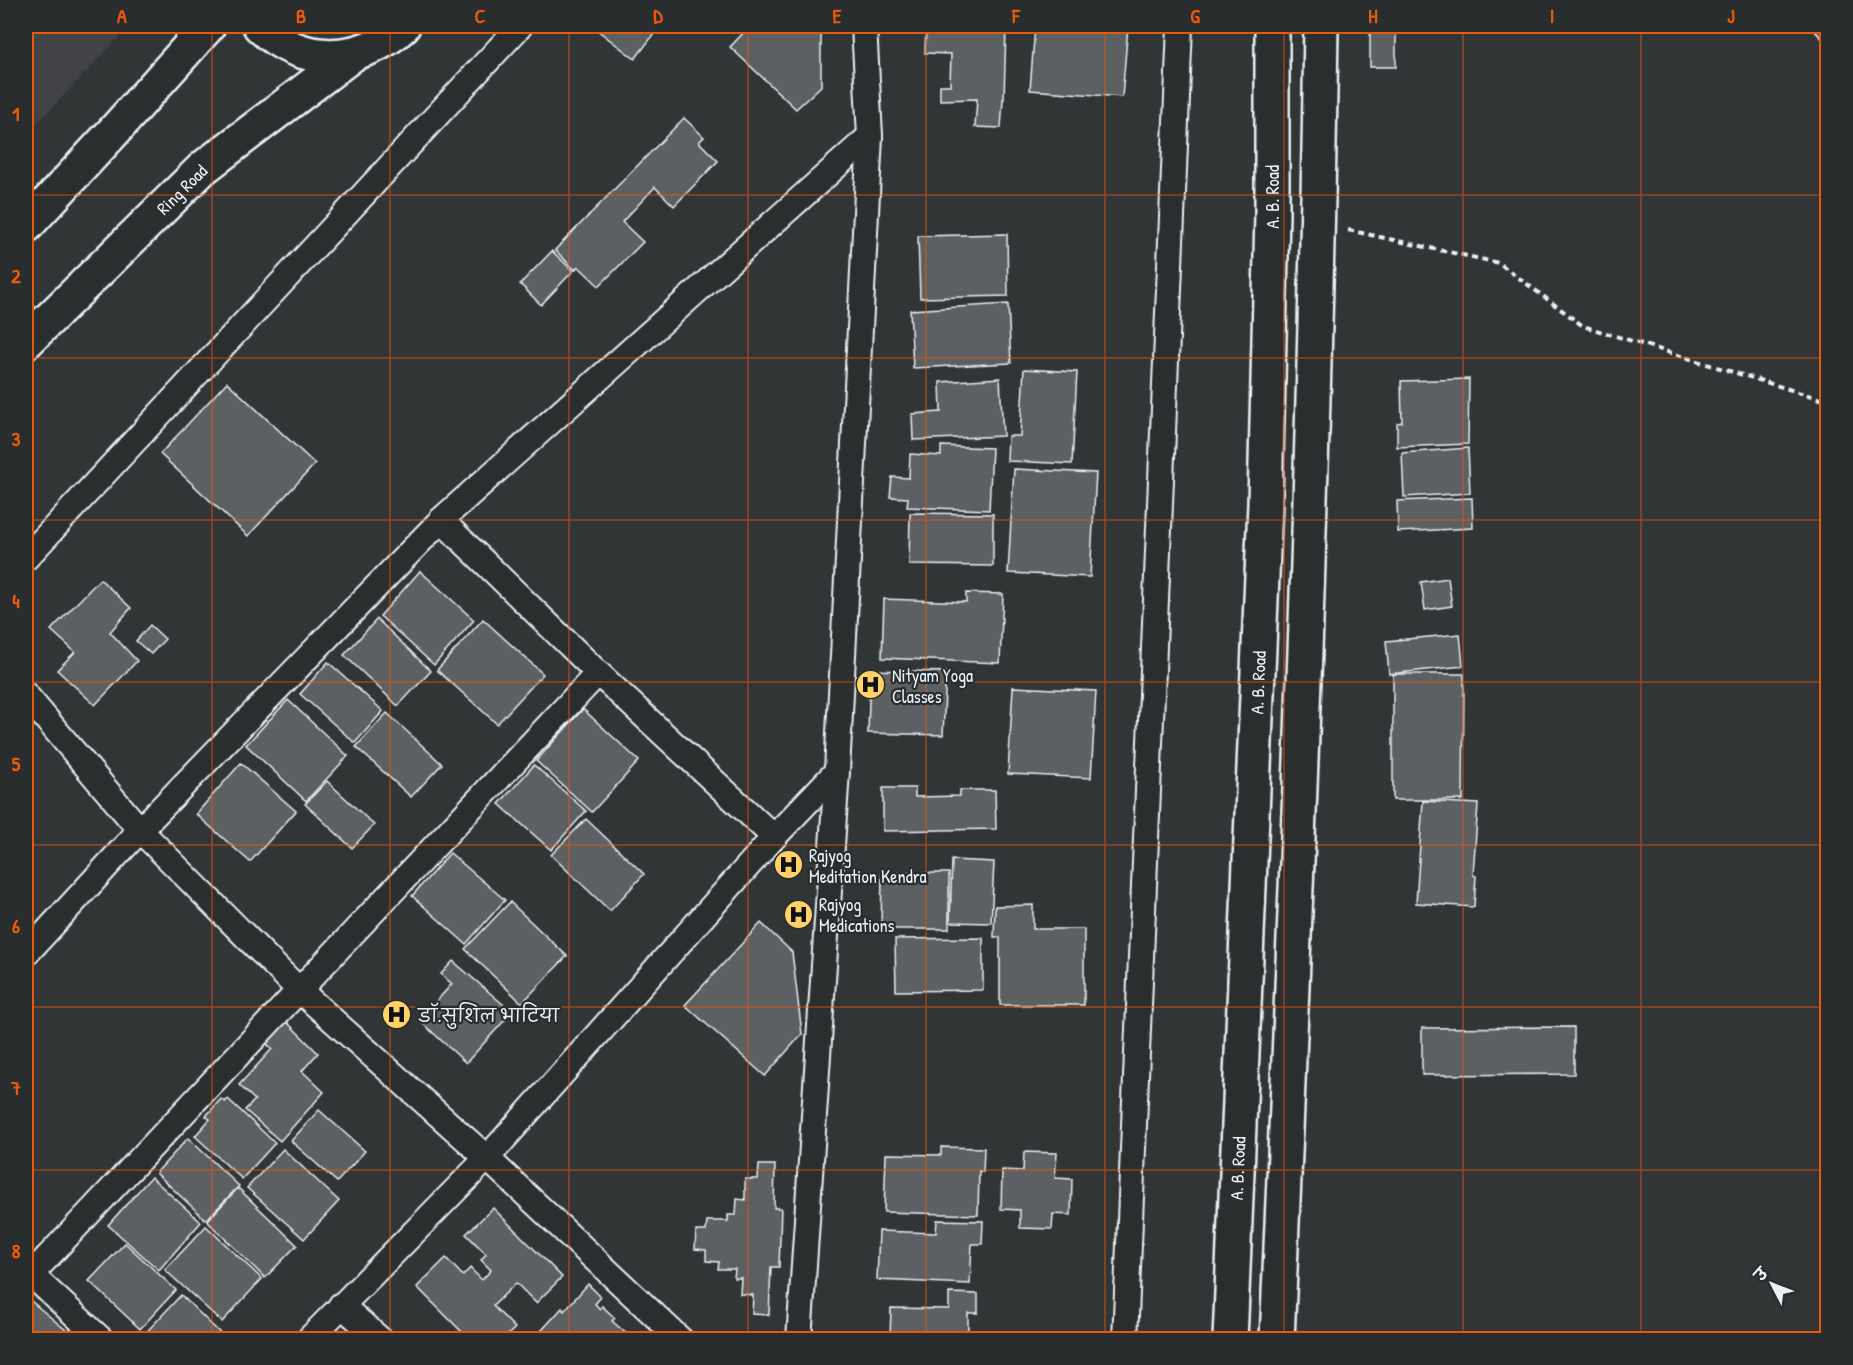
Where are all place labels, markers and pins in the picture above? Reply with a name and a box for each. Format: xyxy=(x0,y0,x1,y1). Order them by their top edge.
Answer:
place label: Nityam Yoga Classes xyxy=(892,663,973,709)
hospital icon: Nityam Yoga Classes xyxy=(855,669,887,701)
place label: Rajyog Meditation Kendra xyxy=(809,843,927,889)
hospital icon: Rajyog Meditation Kendra xyxy=(772,849,804,881)
place label: Rajyog Medications xyxy=(819,892,895,938)
hospital icon: Rajyog Medications xyxy=(782,898,814,930)
hospital icon: डॉ.सुशिल भाटिया xyxy=(381,999,413,1031)
place label: डॉ.सुशिल भाटिया xyxy=(417,1002,561,1029)

